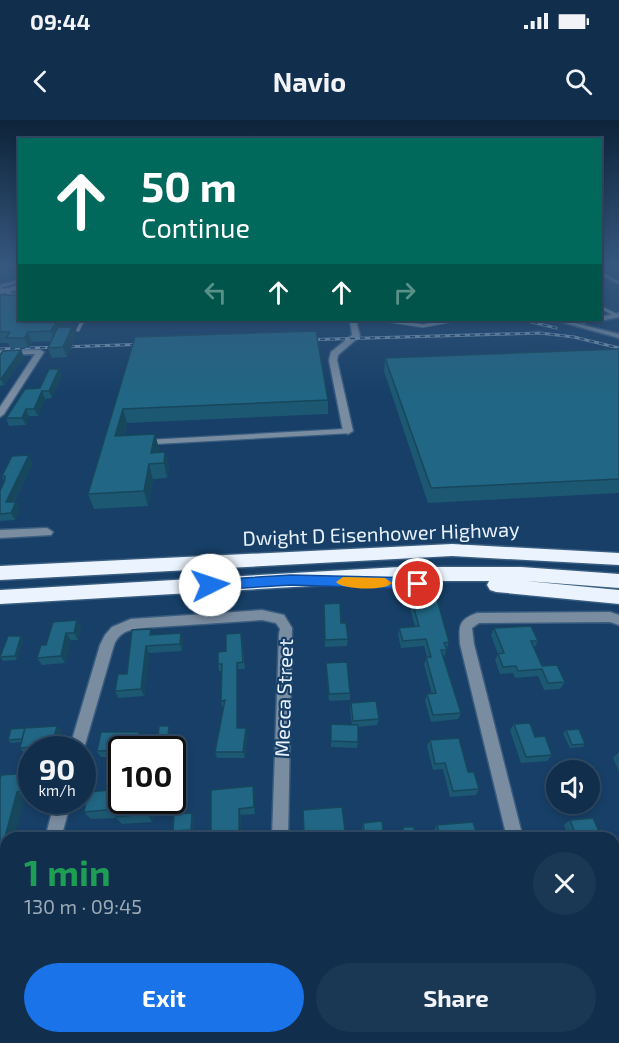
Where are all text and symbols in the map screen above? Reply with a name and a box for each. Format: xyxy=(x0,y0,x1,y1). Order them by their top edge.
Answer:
text: 09:44 xyxy=(30,8,91,34)
icon: back xyxy=(24,65,57,98)
text: Navio xyxy=(273,65,346,97)
icon: search xyxy=(562,65,595,98)
text: 50 m xyxy=(141,160,237,210)
icon: ahead xyxy=(42,162,120,240)
text: Continue xyxy=(141,211,250,243)
icon: left xyxy=(199,276,232,309)
icon: ahead xyxy=(262,276,295,309)
icon: ahead xyxy=(325,276,358,309)
icon: right xyxy=(388,276,421,309)
street label: Dwight D Eisenhower Highway xyxy=(242,516,520,550)
position arrow xyxy=(178,553,242,617)
pin xyxy=(392,558,443,609)
icon: arrive xyxy=(401,567,434,600)
street label: Mecca Street xyxy=(269,638,297,758)
speed limit sign: 100 xyxy=(108,736,186,814)
text: 90 xyxy=(39,750,75,786)
map controls xyxy=(546,760,600,814)
button: sound xyxy=(546,760,600,814)
text: km/h xyxy=(38,781,76,799)
text: 1 min xyxy=(24,850,111,893)
button: close xyxy=(533,852,596,915)
text: 130 m · 09:45 xyxy=(24,894,142,918)
button: Exit xyxy=(24,963,304,1032)
button: Share xyxy=(316,963,596,1032)

